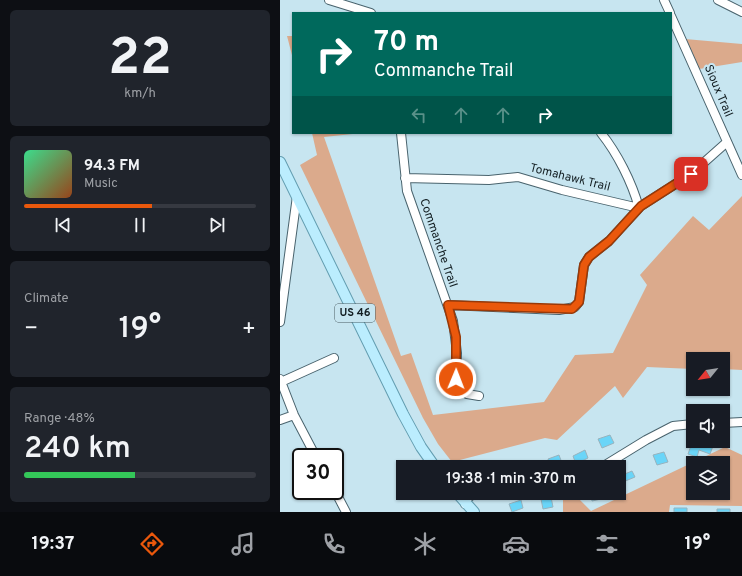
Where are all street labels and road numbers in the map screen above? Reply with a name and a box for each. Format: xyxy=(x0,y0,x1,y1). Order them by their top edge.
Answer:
street label: Sioux Trail xyxy=(700,62,736,120)
street label: Tomahawk Trail xyxy=(528,160,612,196)
street label: Commanche Trail xyxy=(415,196,461,290)
road number: US 46 xyxy=(335,304,375,322)

